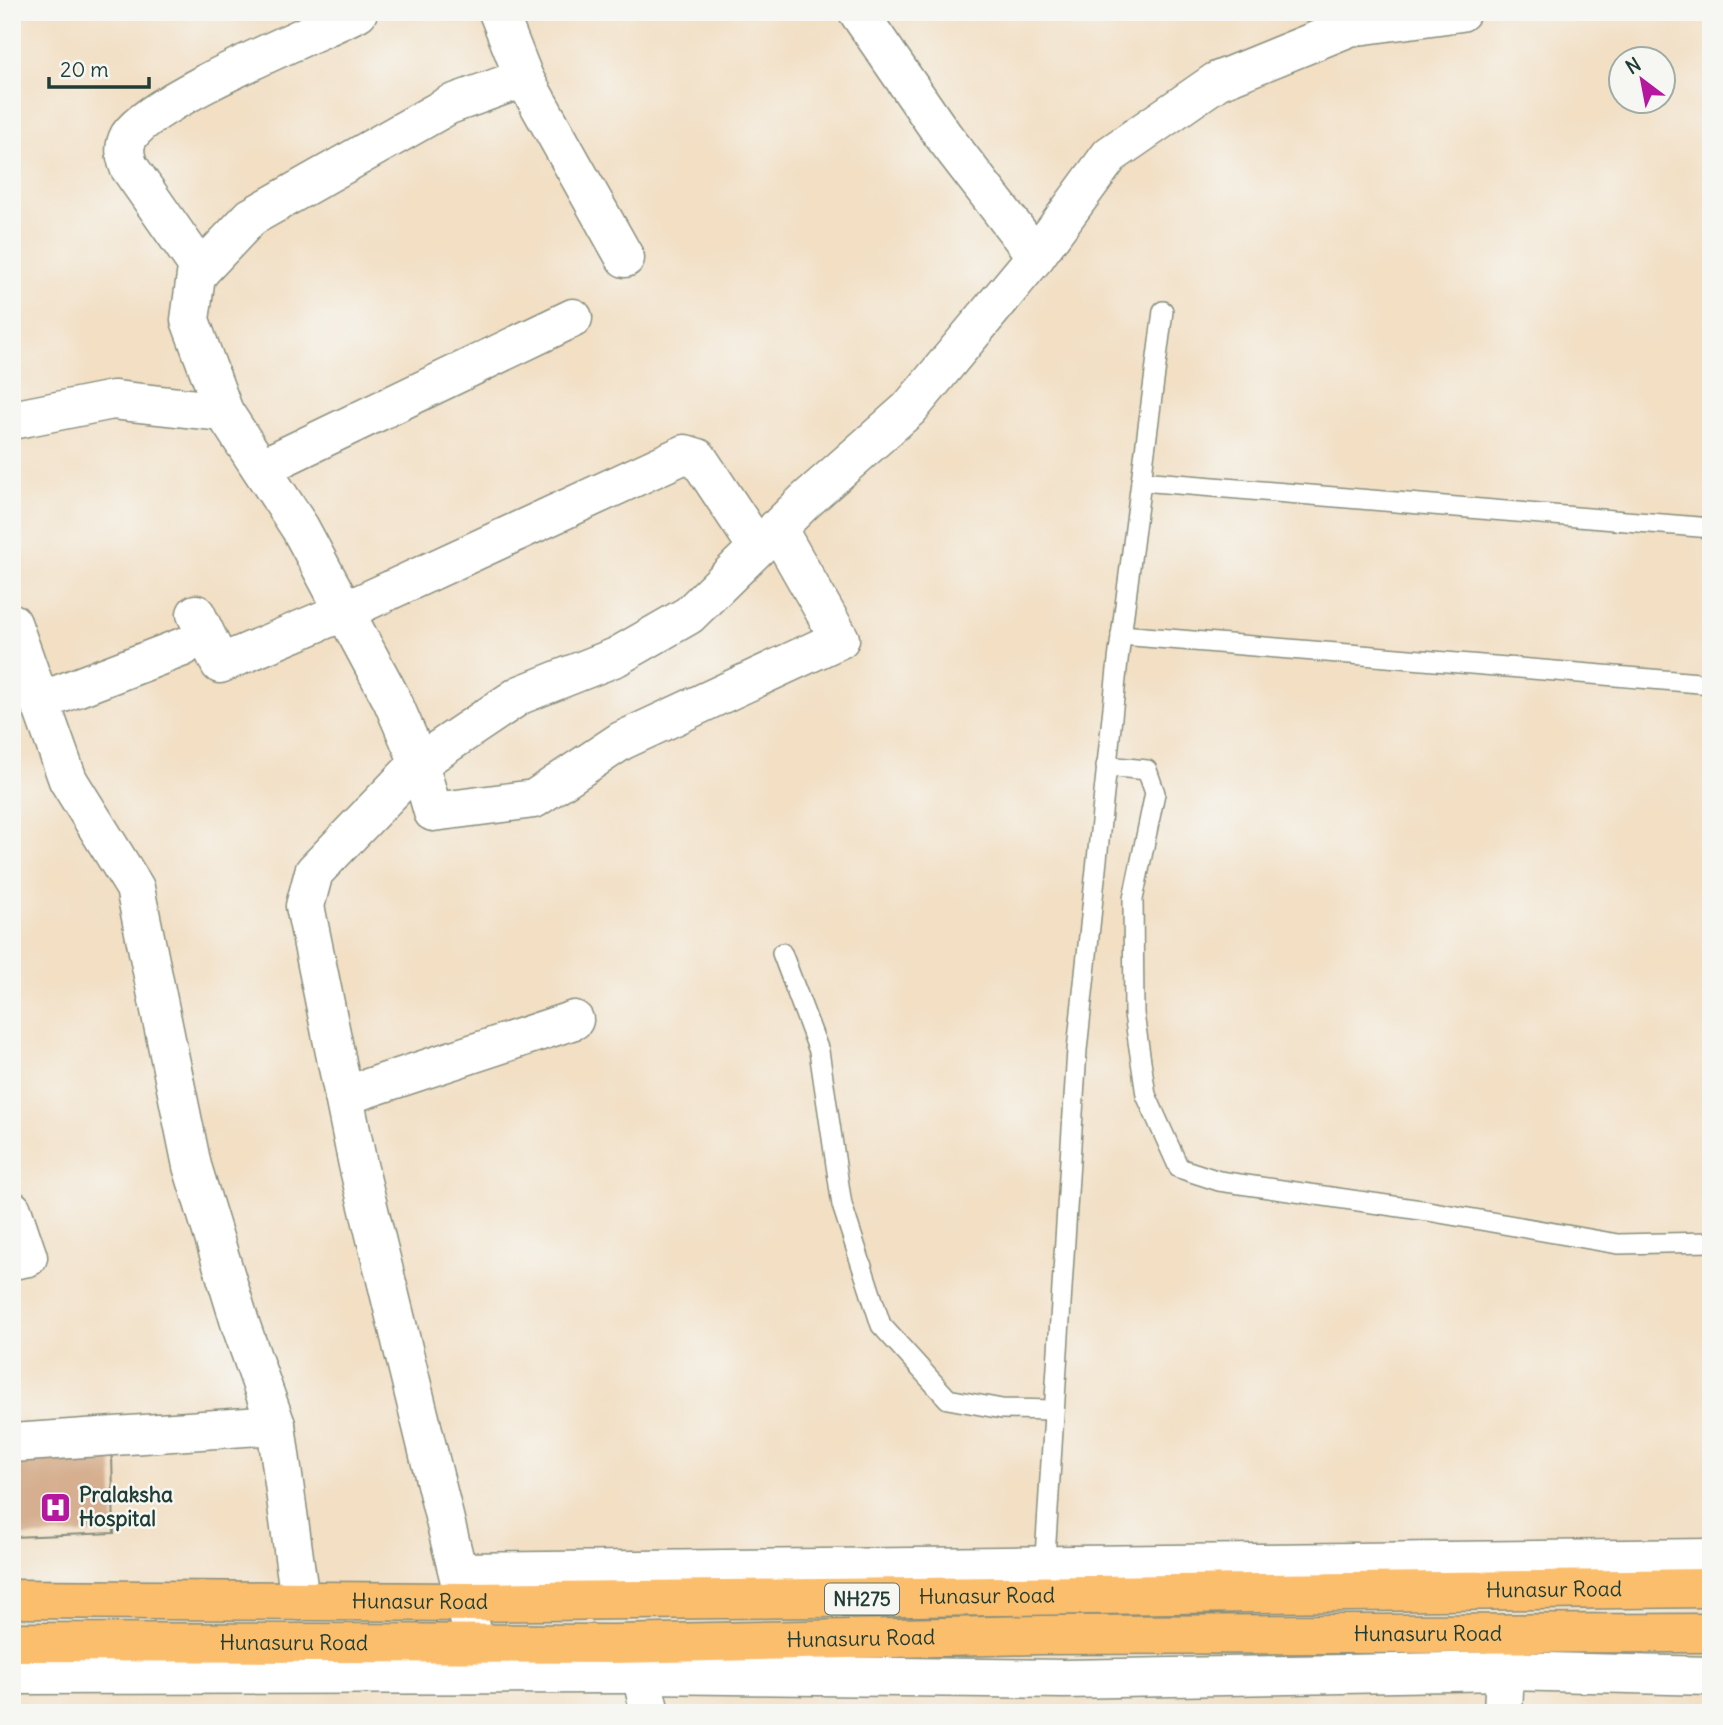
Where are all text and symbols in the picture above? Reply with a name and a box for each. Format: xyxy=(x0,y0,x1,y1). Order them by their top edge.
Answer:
scale bar xyxy=(49,46,149,90)
north arrow xyxy=(1608,46,1678,116)
text: N xyxy=(1621,52,1645,79)
text: 20 m xyxy=(60,56,109,83)
place label: Pralaksha Hospital xyxy=(79,1481,173,1532)
hospital icon: Pralaksha Hospital xyxy=(39,1490,73,1524)
street label: Hunasur Road xyxy=(1486,1575,1622,1604)
street label: Hunasur Road xyxy=(919,1581,1055,1610)
road number: NH275 xyxy=(825,1583,899,1614)
street label: Hunasur Road xyxy=(352,1587,488,1615)
street label: Hunasuru Road xyxy=(1354,1620,1502,1647)
street label: Hunasuru Road xyxy=(786,1623,935,1653)
street label: Hunasuru Road xyxy=(220,1629,368,1656)

